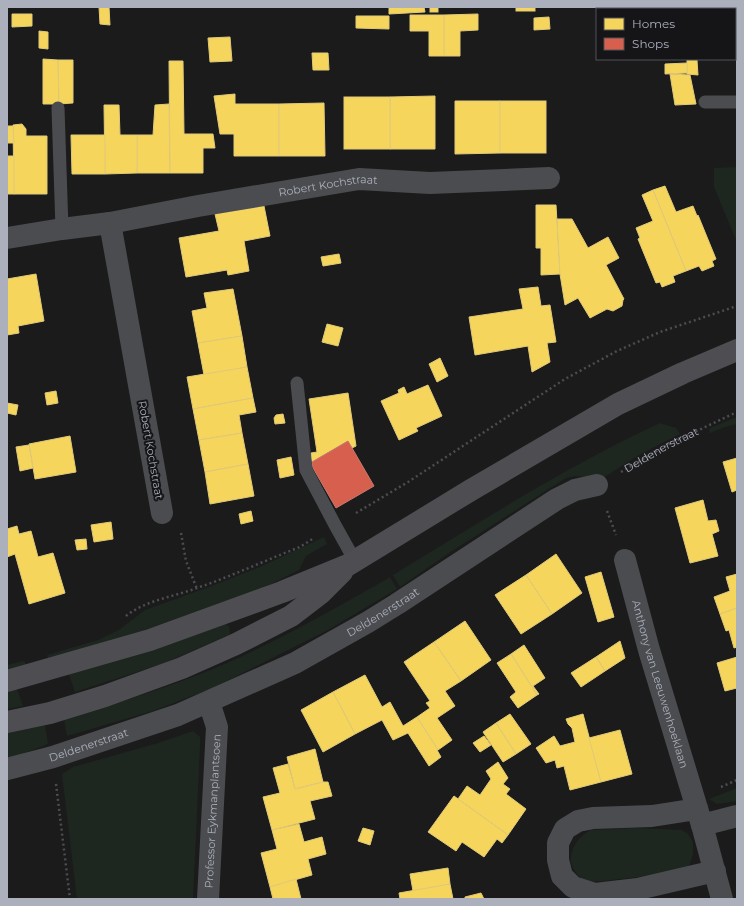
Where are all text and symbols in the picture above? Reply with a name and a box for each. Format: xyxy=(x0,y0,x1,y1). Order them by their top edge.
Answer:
legend xyxy=(596,8,736,60)
text: Homes xyxy=(632,16,675,31)
text: Shops xyxy=(632,36,669,51)
street label: Robert Kochstraat xyxy=(277,172,379,199)
street label: Robert Kochstraat xyxy=(135,399,167,501)
street label: Deldenerstraat xyxy=(622,424,701,476)
street label: Deldenerstraat xyxy=(344,584,422,640)
street label: Anthony van Leeuwenhoeklaan xyxy=(629,599,691,770)
street label: Deldenerstraat xyxy=(47,725,130,765)
street label: Professor Eykmanplantsoen xyxy=(202,733,224,889)

